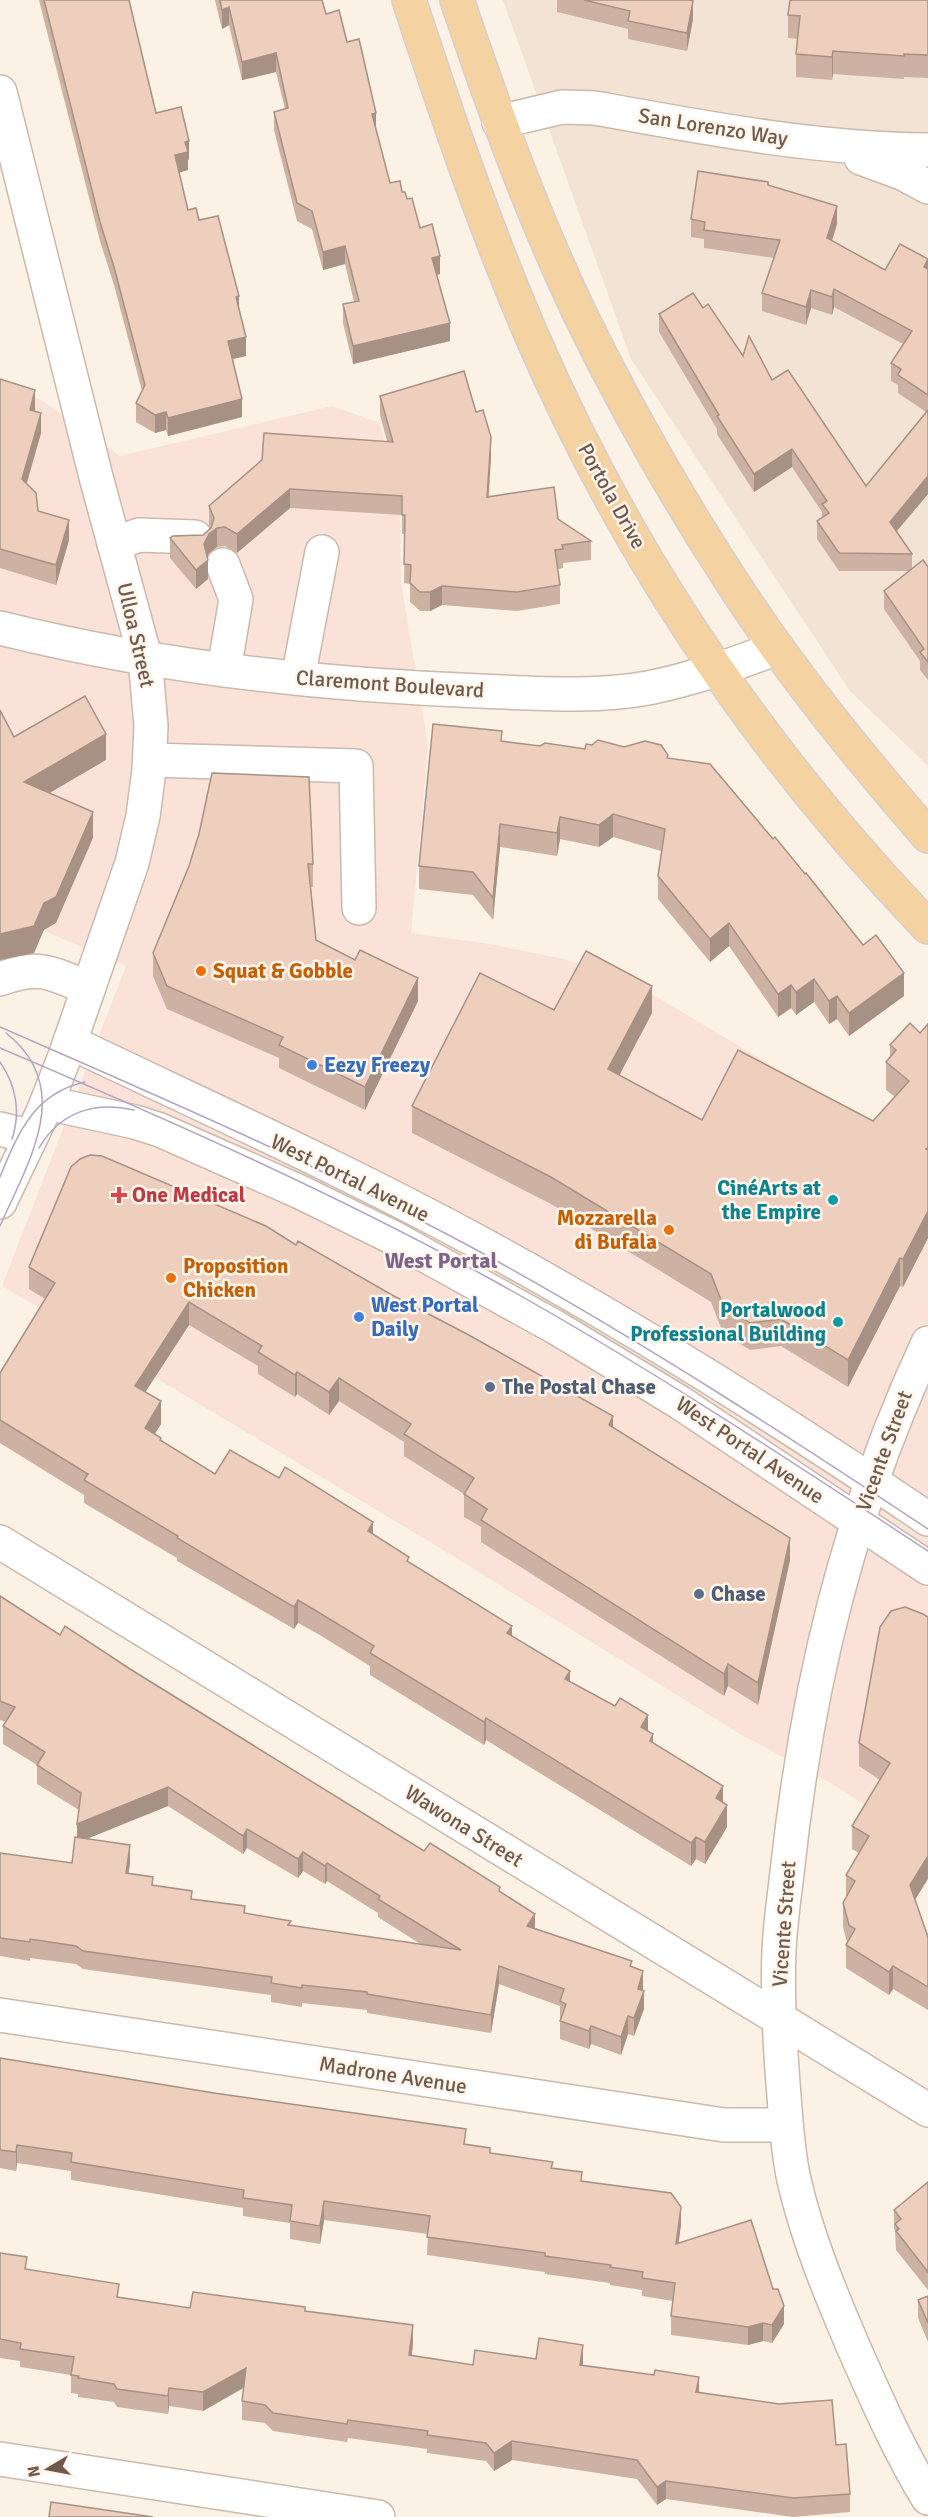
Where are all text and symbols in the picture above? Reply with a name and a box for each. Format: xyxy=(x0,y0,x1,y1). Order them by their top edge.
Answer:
street label: San Lorenzo Way xyxy=(636,102,790,152)
street label: Portola Drive xyxy=(572,439,652,553)
street label: Ulloa Street xyxy=(111,580,161,690)
street label: Claremont Boulevard xyxy=(295,664,485,704)
place label: Squat & Gobble xyxy=(213,958,353,984)
marker: Squat & Gobble xyxy=(194,964,208,978)
place label: Eezy Freezy xyxy=(324,1052,431,1078)
marker: Eezy Freezy xyxy=(305,1058,319,1072)
street label: West Portal Avenue xyxy=(266,1128,434,1228)
place label: CinéArts at the Empire xyxy=(717,1175,821,1225)
place label: One Medical xyxy=(132,1182,246,1208)
marker: One Medical xyxy=(110,1186,128,1204)
marker: CinéArts at the Empire xyxy=(826,1193,840,1207)
place label: Mozzarella di Bufala xyxy=(557,1205,657,1255)
marker: Mozzarella di Bufala xyxy=(662,1223,676,1237)
district label: West Portal xyxy=(385,1247,497,1274)
place label: Proposition Chicken xyxy=(183,1253,289,1303)
marker: Proposition Chicken xyxy=(164,1271,178,1285)
place label: West Portal Daily xyxy=(371,1292,479,1342)
place label: Portalwood Professional Building xyxy=(630,1297,826,1347)
marker: West Portal Daily xyxy=(352,1310,366,1324)
marker: Portalwood Professional Building xyxy=(831,1315,845,1329)
place label: The Postal Chase xyxy=(502,1374,656,1400)
marker: The Postal Chase xyxy=(483,1380,497,1394)
street label: Vicente Street xyxy=(850,1387,918,1515)
street label: West Portal Avenue xyxy=(671,1391,829,1509)
place label: Chase xyxy=(711,1581,766,1607)
marker: Chase xyxy=(692,1587,706,1601)
street label: Wawona Street xyxy=(400,1779,528,1873)
street label: Vicente Street xyxy=(767,1860,801,1988)
street label: Madrone Avenue xyxy=(317,2050,469,2100)
north arrow xyxy=(18,2439,78,2499)
text: N xyxy=(23,2464,45,2479)

